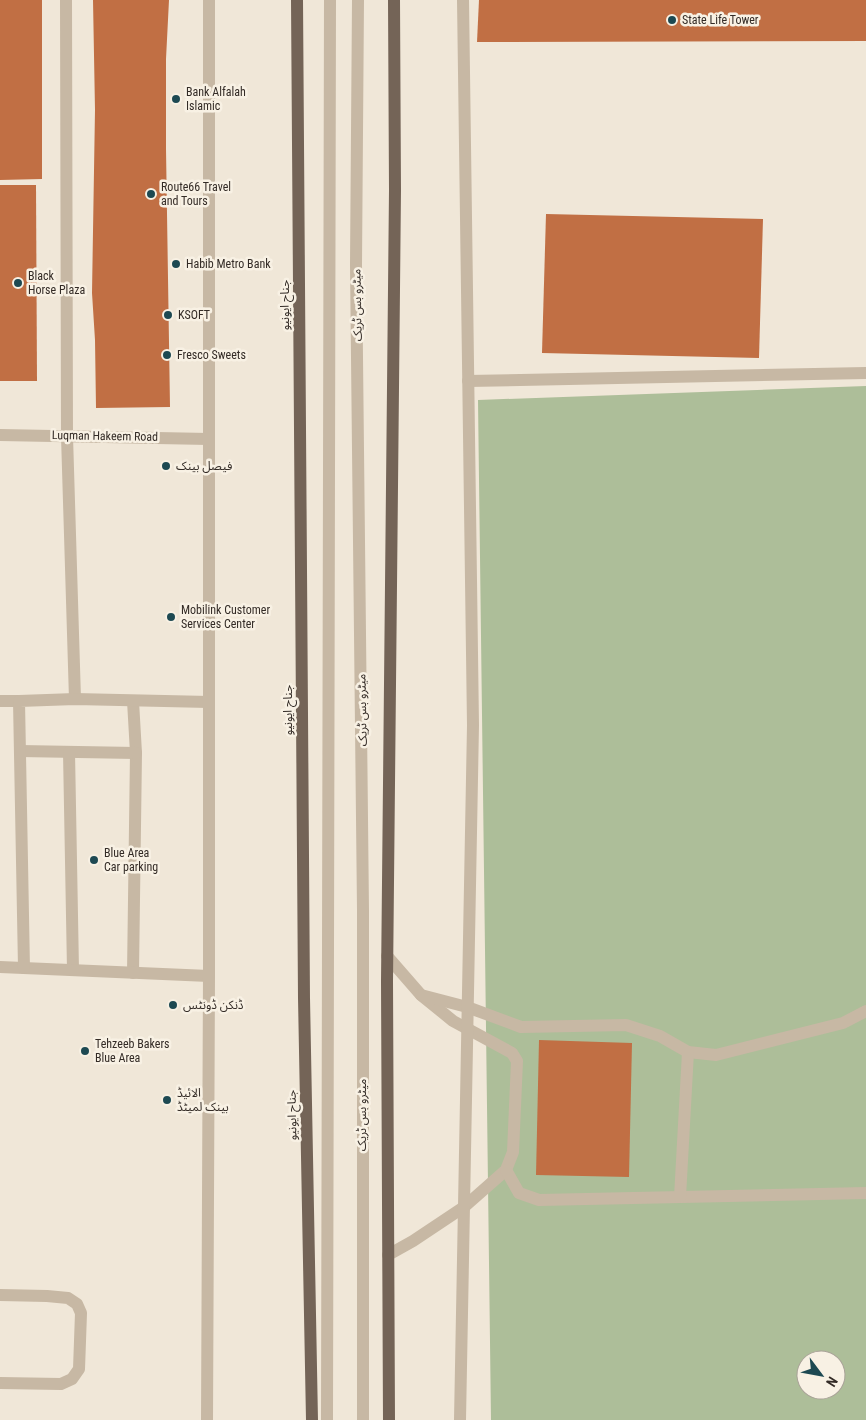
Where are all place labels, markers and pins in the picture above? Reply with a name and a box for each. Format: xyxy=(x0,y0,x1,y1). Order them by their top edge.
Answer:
place label: State Life Tower xyxy=(682,13,759,27)
marker: State Life Tower xyxy=(666,14,678,26)
place label: Bank Alfalah Islamic xyxy=(186,85,246,113)
marker: Bank Alfalah Islamic xyxy=(170,93,182,105)
place label: Route66 Travel and Tours xyxy=(161,180,231,208)
marker: Route66 Travel and Tours xyxy=(145,188,157,200)
place label: Habib Metro Bank xyxy=(186,257,271,271)
marker: Habib Metro Bank xyxy=(170,258,182,270)
place label: Black Horse Plaza xyxy=(28,269,85,297)
marker: Black Horse Plaza xyxy=(12,277,24,289)
place label: KSOFT xyxy=(178,308,210,322)
marker: KSOFT xyxy=(162,309,174,321)
place label: Fresco Sweets xyxy=(177,348,246,362)
marker: Fresco Sweets xyxy=(161,349,173,361)
place label: فیصل بینک xyxy=(176,459,232,473)
marker: فیصل بینک xyxy=(160,460,172,472)
place label: Mobilink Customer Services Center xyxy=(181,603,270,631)
marker: Mobilink Customer Services Center xyxy=(165,611,177,623)
place label: Blue Area Car parking xyxy=(104,846,158,874)
marker: Blue Area Car parking xyxy=(88,854,100,866)
place label: ڈنکن ڈونٹس xyxy=(183,998,244,1012)
marker: ڈنکن ڈونٹس xyxy=(167,999,179,1011)
place label: Tehzeeb Bakers Blue Area xyxy=(95,1037,170,1065)
marker: Tehzeeb Bakers Blue Area xyxy=(79,1045,91,1057)
place label: الائیڈ بینک لمیٹڈ xyxy=(177,1086,229,1114)
marker: الائیڈ بینک لمیٹڈ xyxy=(161,1094,173,1106)

